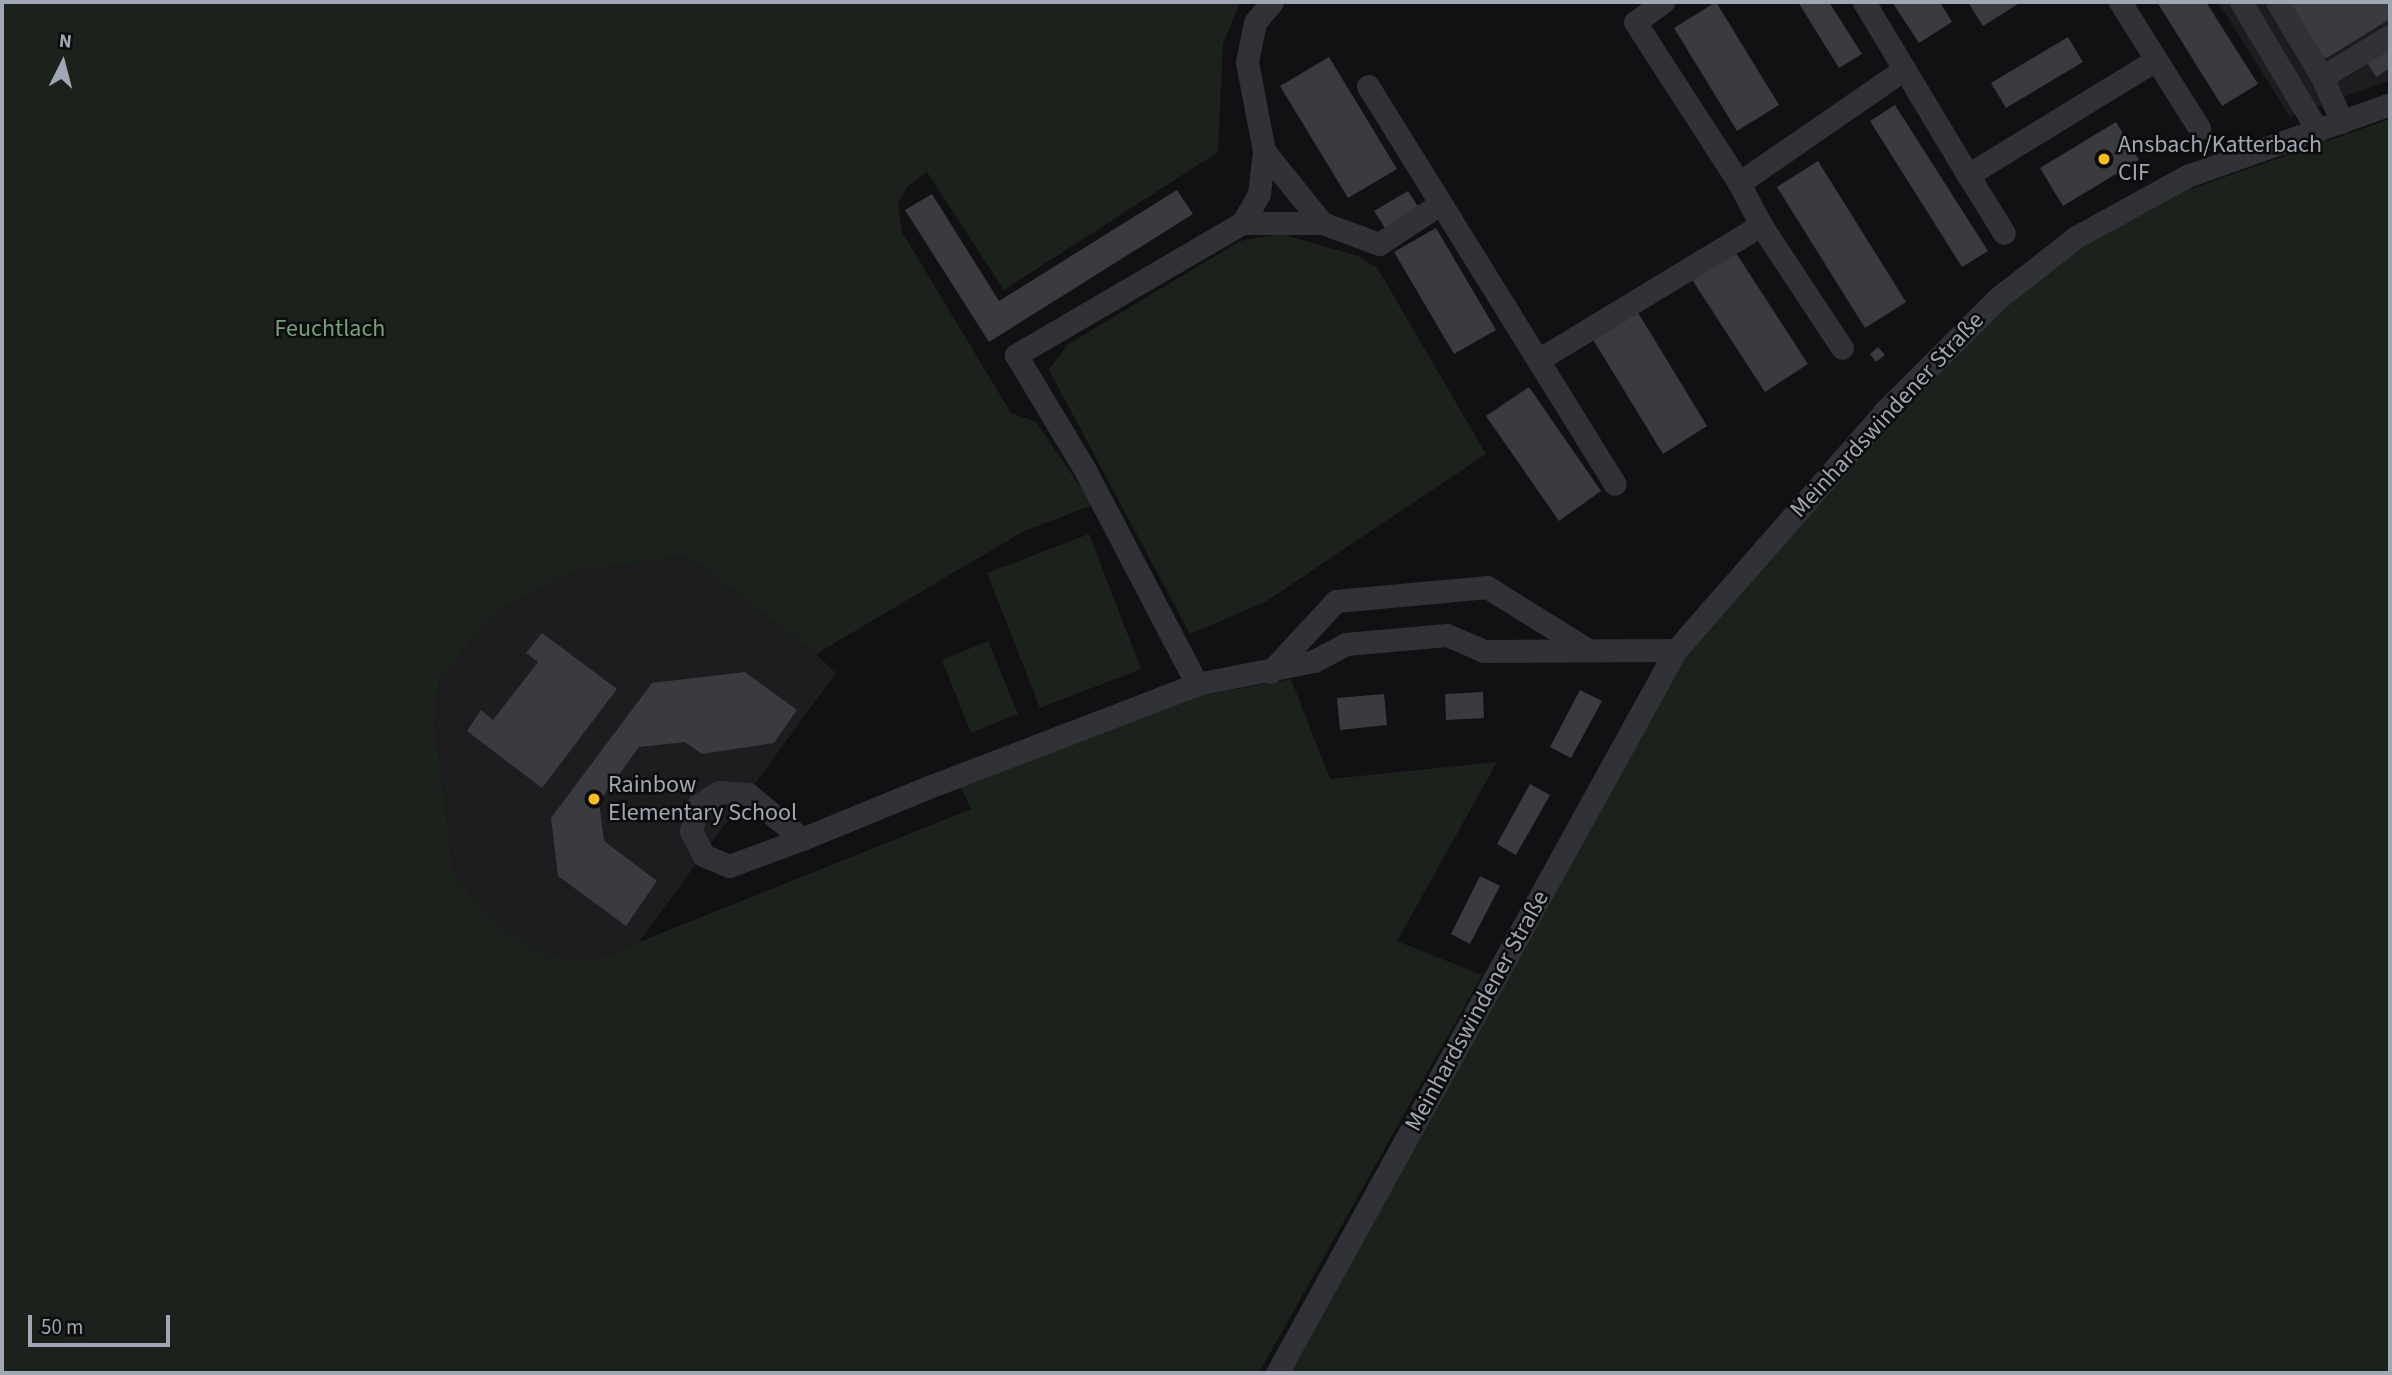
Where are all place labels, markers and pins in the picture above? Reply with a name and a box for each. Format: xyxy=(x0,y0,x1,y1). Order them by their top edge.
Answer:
place label: Ansbach/Katterbach CIF xyxy=(2118,131,2322,187)
marker: Ansbach/Katterbach CIF xyxy=(2096,151,2112,167)
place label: Rainbow Elementary School xyxy=(608,771,797,827)
marker: Rainbow Elementary School xyxy=(586,791,602,807)

